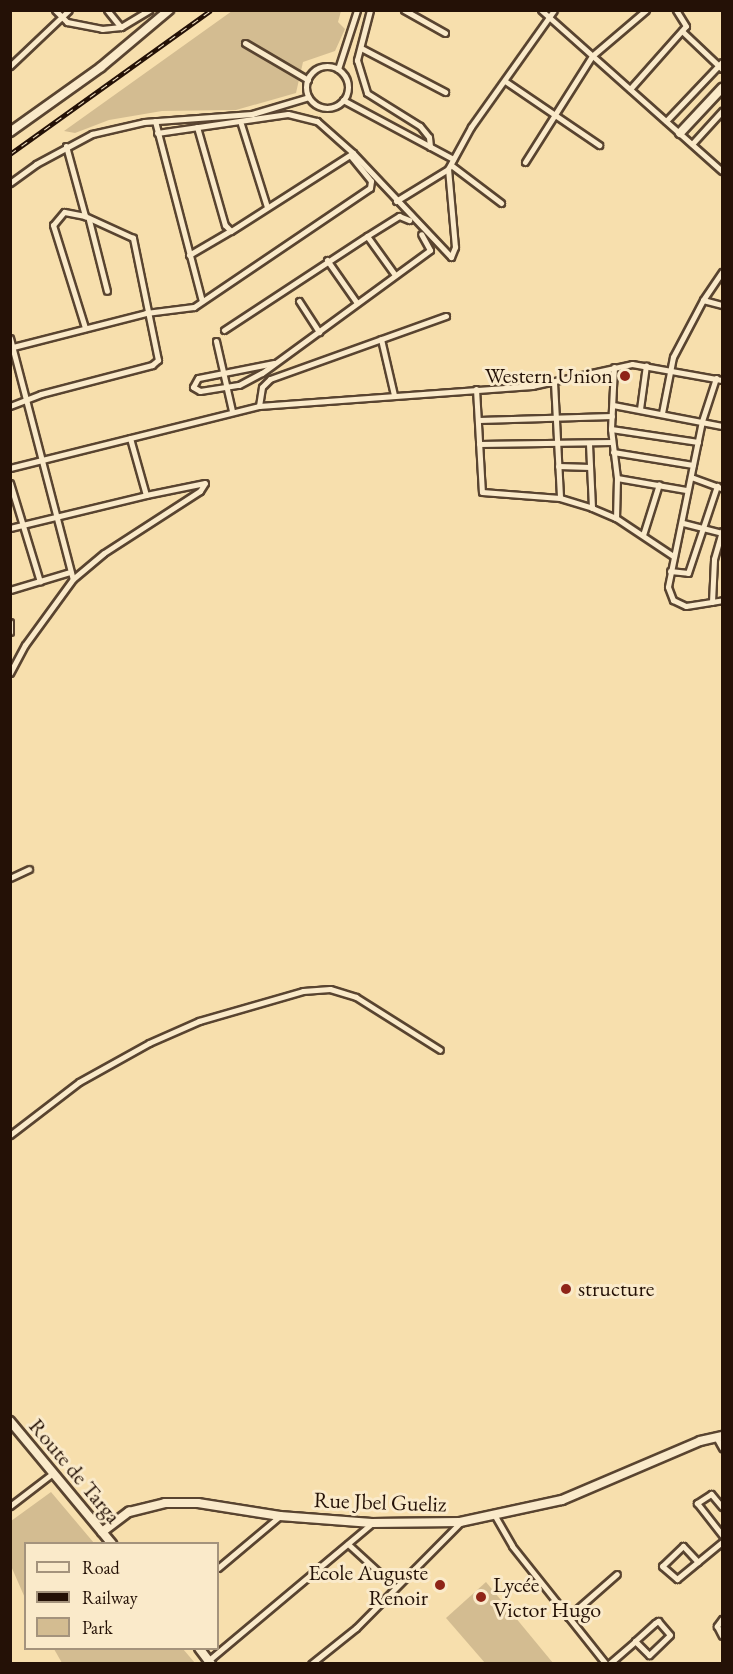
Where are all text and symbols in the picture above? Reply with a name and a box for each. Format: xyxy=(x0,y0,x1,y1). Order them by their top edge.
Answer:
place label: Western Union xyxy=(485,363,613,389)
marker: Western Union xyxy=(618,369,632,383)
place label: structure xyxy=(578,1276,654,1302)
marker: structure xyxy=(559,1282,573,1296)
street label: Route de Targa xyxy=(23,1413,127,1529)
street label: Rue Jbel Gueliz xyxy=(313,1486,447,1518)
legend xyxy=(24,1542,219,1650)
text: Road xyxy=(82,1556,120,1579)
place label: Ecole Auguste Renoir xyxy=(308,1559,428,1610)
place label: Lycée Victor Hugo xyxy=(493,1571,601,1622)
marker: Ecole Auguste Renoir xyxy=(433,1578,447,1592)
text: Railway xyxy=(82,1586,138,1609)
marker: Lycée Victor Hugo xyxy=(474,1590,488,1604)
text: Park xyxy=(82,1616,113,1639)

